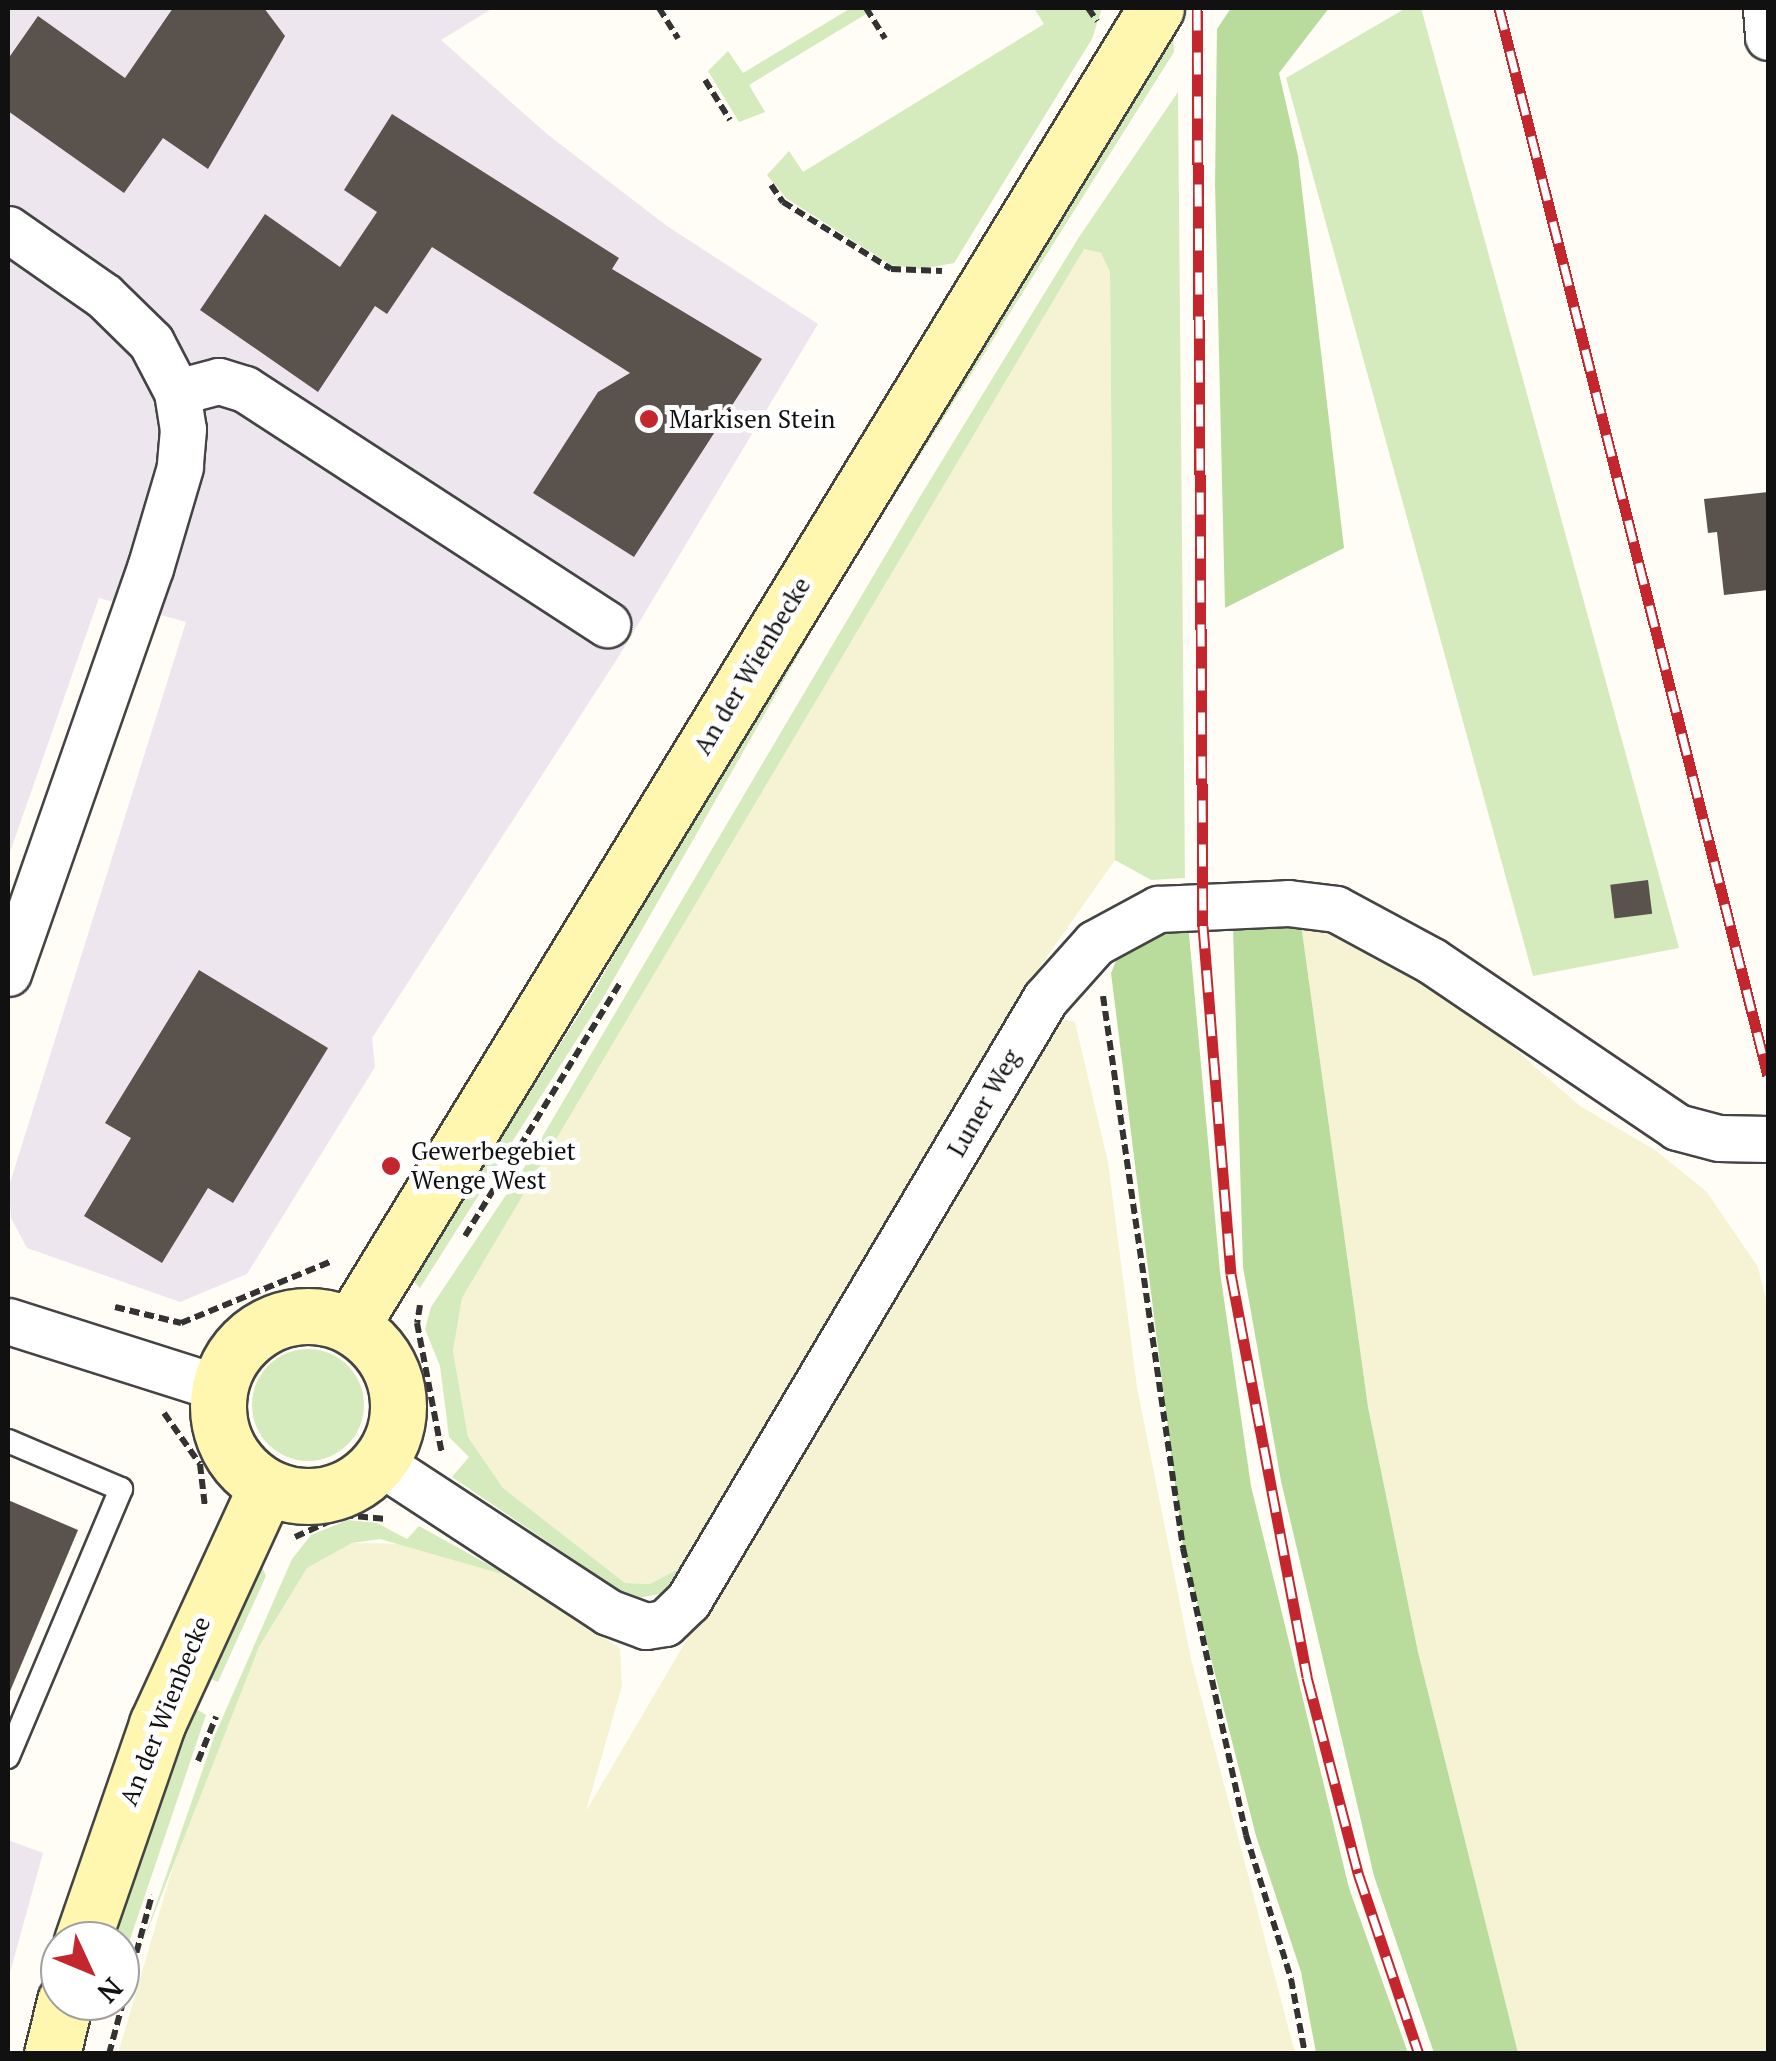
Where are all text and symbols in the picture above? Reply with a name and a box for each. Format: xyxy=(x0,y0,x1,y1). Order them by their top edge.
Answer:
place label: Markisen Stein xyxy=(669,404,835,434)
marker: Markisen Stein xyxy=(638,408,660,430)
street label: An der Wienbecke xyxy=(687,572,817,760)
street label: Luner Weg xyxy=(941,1044,1027,1162)
place label: Gewerbegebiet Wenge West xyxy=(411,1137,576,1196)
marker: Gewerbegebiet Wenge West xyxy=(380,1155,402,1177)
street label: An der Wienbecke xyxy=(113,1612,217,1810)
north arrow xyxy=(40,1921,140,2021)
text: N xyxy=(90,1970,131,2011)

